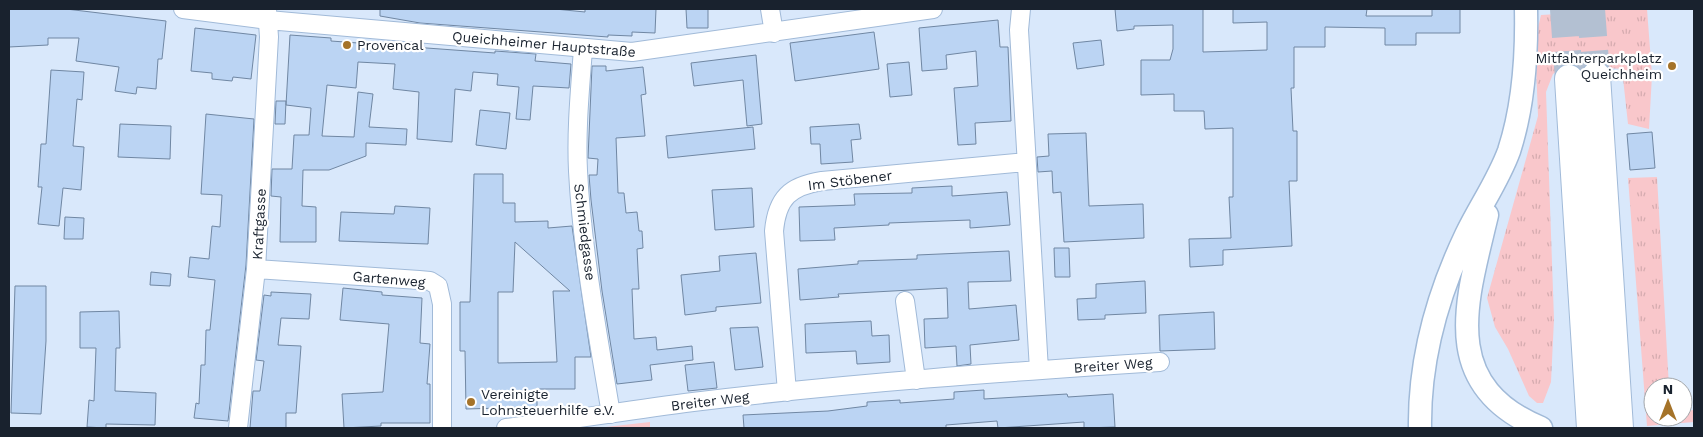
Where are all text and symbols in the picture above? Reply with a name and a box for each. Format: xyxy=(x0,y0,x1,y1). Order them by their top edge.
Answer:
street label: Queichheimer Hauptstraße xyxy=(452,28,636,60)
place label: Provencal xyxy=(357,37,424,53)
marker: Provencal xyxy=(341,39,353,51)
place label: Mitfahrerparkplatz Queichheim xyxy=(1535,50,1662,82)
marker: Mitfahrerparkplatz Queichheim xyxy=(1666,60,1678,72)
street label: Im Stöbener xyxy=(807,167,893,193)
street label: Schmiedgasse xyxy=(571,183,599,281)
street label: Kraftgasse xyxy=(249,188,269,260)
street label: Gartenweg xyxy=(352,268,427,290)
street label: Breiter Weg xyxy=(1073,354,1153,376)
north arrow xyxy=(1643,377,1693,427)
text: N xyxy=(1663,381,1673,397)
place label: Vereinigte Lohnsteuerhilfe e.V. xyxy=(481,386,615,418)
street label: Breiter Weg xyxy=(670,388,751,414)
marker: Vereinigte Lohnsteuerhilfe e.V. xyxy=(465,396,477,408)

